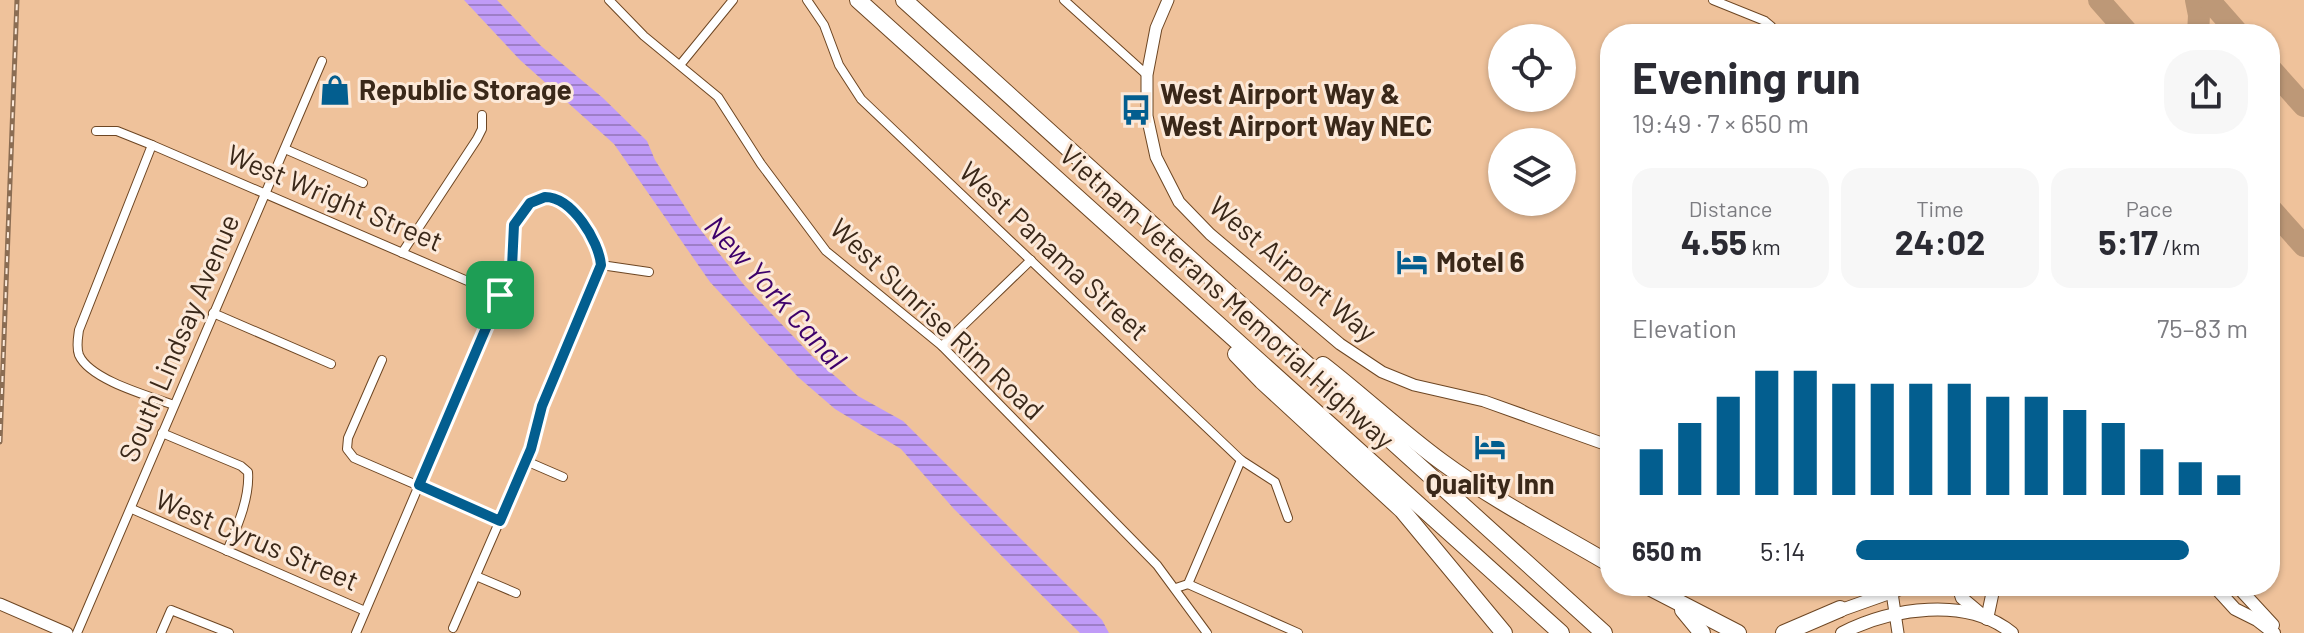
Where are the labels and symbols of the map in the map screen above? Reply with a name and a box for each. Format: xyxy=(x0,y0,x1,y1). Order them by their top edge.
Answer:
place label: Republic Storage xyxy=(359,72,572,106)
shop icon: Republic Storage xyxy=(318,73,352,107)
place label: West Airport Way & West Airport Way NEC xyxy=(1160,76,1432,142)
bus stop icon: West Airport Way & West Airport Way NEC xyxy=(1119,93,1153,127)
street label: West Wright Street xyxy=(222,136,448,258)
street label: Vietnam Veterans Memorial Highway xyxy=(1053,137,1402,456)
street label: West Panama Street xyxy=(953,154,1157,347)
street label: West Airport Way xyxy=(1203,188,1385,348)
water label: New York Canal xyxy=(698,207,855,376)
street label: South Lindsay Avenue xyxy=(110,209,246,467)
street label: West Sunrise Rim Road xyxy=(824,210,1052,426)
place label: Motel 6 xyxy=(1436,244,1524,278)
hotel icon: Motel 6 xyxy=(1395,245,1429,279)
pin xyxy=(466,261,534,329)
hotel icon: Quality Inn xyxy=(1473,430,1507,464)
place label: Quality Inn xyxy=(1426,466,1554,500)
street label: West Cyrus Street xyxy=(151,481,364,597)

